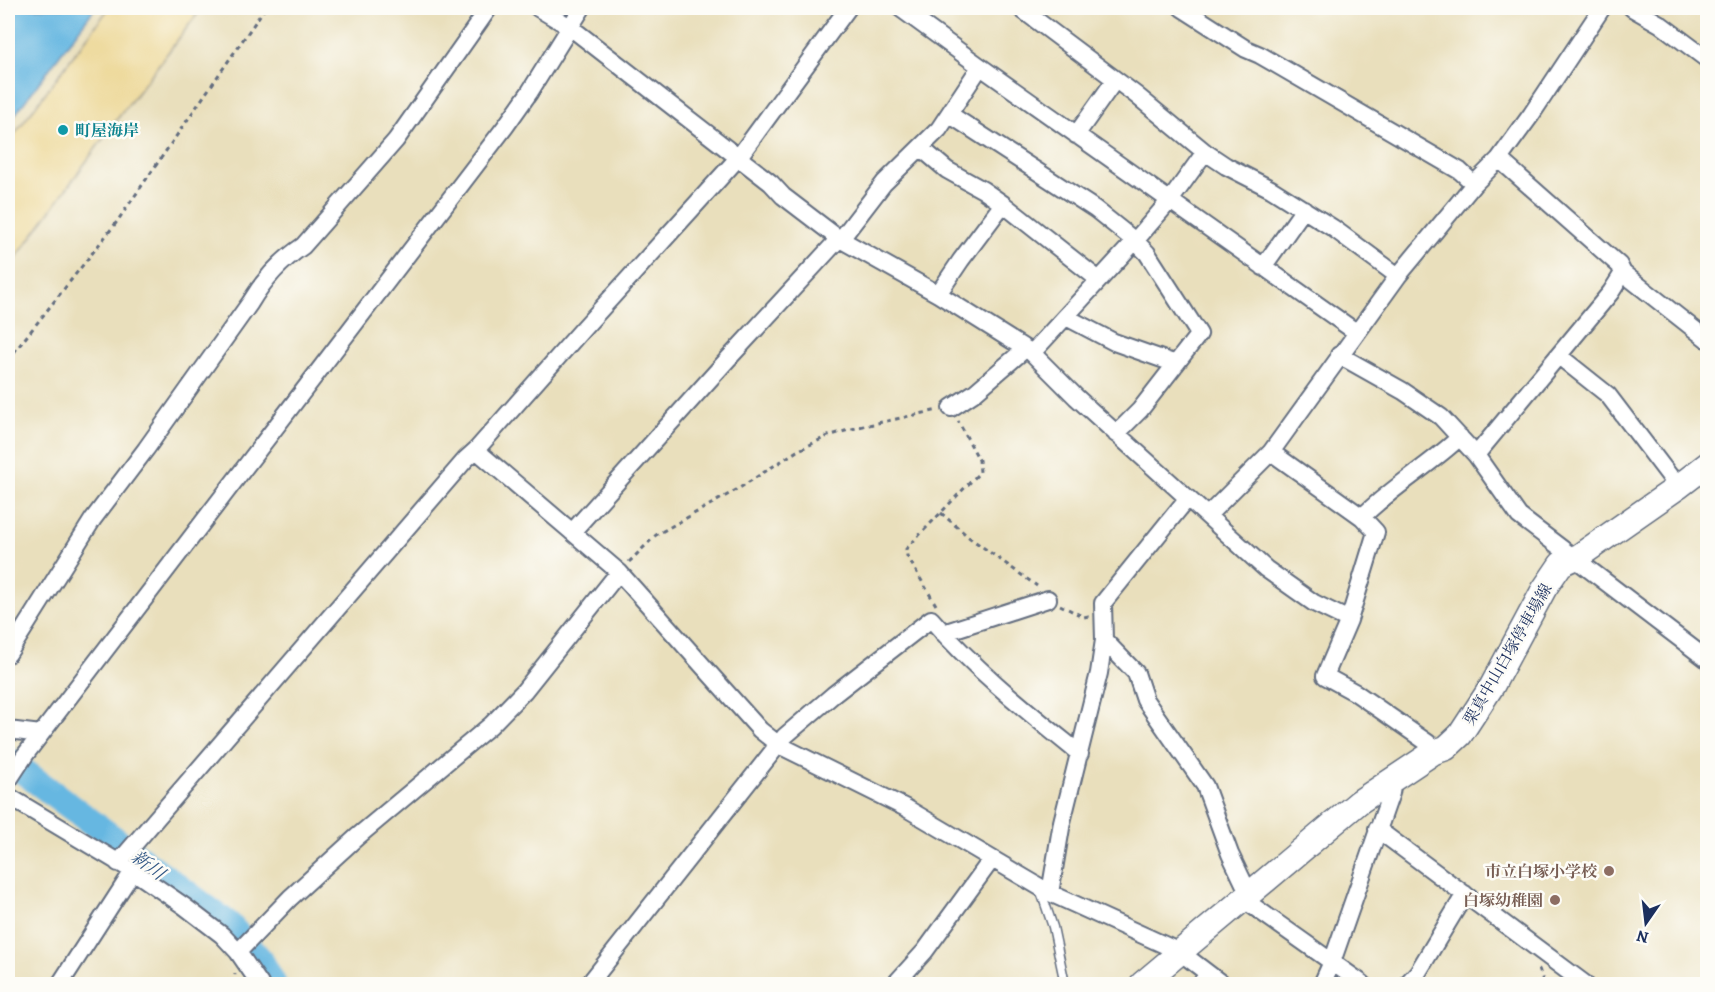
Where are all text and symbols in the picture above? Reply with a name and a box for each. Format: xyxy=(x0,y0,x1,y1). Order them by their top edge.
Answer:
place label: 町屋海岸 xyxy=(75,120,139,142)
marker: 町屋海岸 xyxy=(56,123,70,137)
street label: 栗真中山白塚停車場線 xyxy=(1458,580,1557,729)
water label: 新川 xyxy=(126,845,171,887)
place label: 市立白塚小学校 xyxy=(1485,861,1598,883)
marker: 市立白塚小学校 xyxy=(1602,864,1616,878)
place label: 白塚幼稚園 xyxy=(1463,890,1543,912)
marker: 白塚幼稚園 xyxy=(1548,893,1562,907)
north arrow xyxy=(1616,893,1676,953)
text: N xyxy=(1634,924,1651,949)

